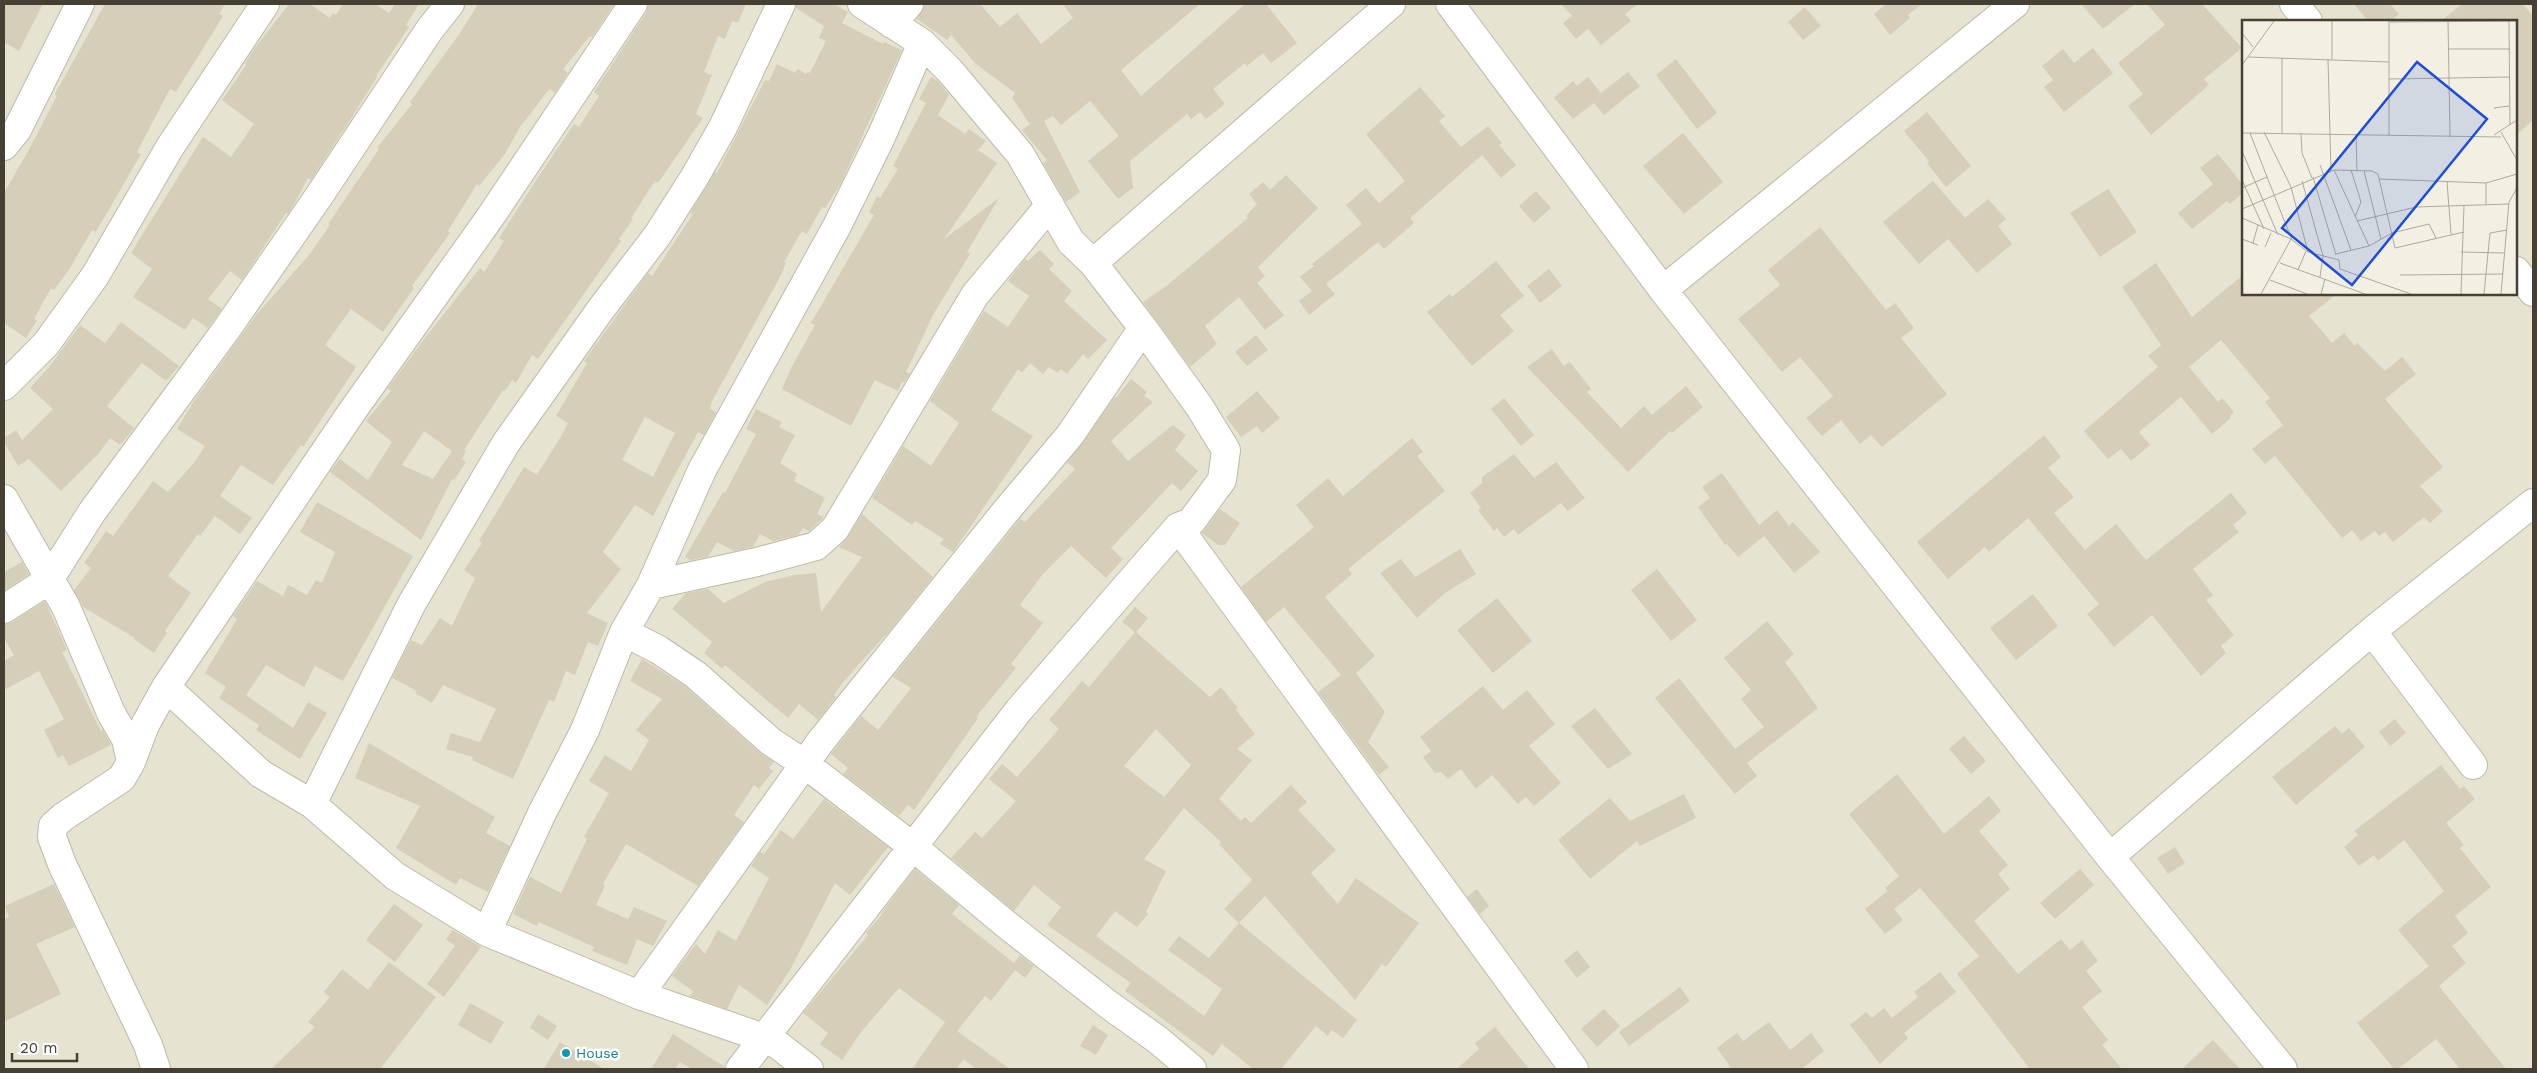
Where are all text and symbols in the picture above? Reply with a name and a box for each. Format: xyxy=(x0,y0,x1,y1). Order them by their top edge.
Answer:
inset map xyxy=(2242,20,2517,295)
scale bar xyxy=(12,1030,78,1062)
text: 20 m xyxy=(20,1039,58,1057)
place label: House xyxy=(576,1045,619,1061)
marker: House xyxy=(560,1047,572,1059)

